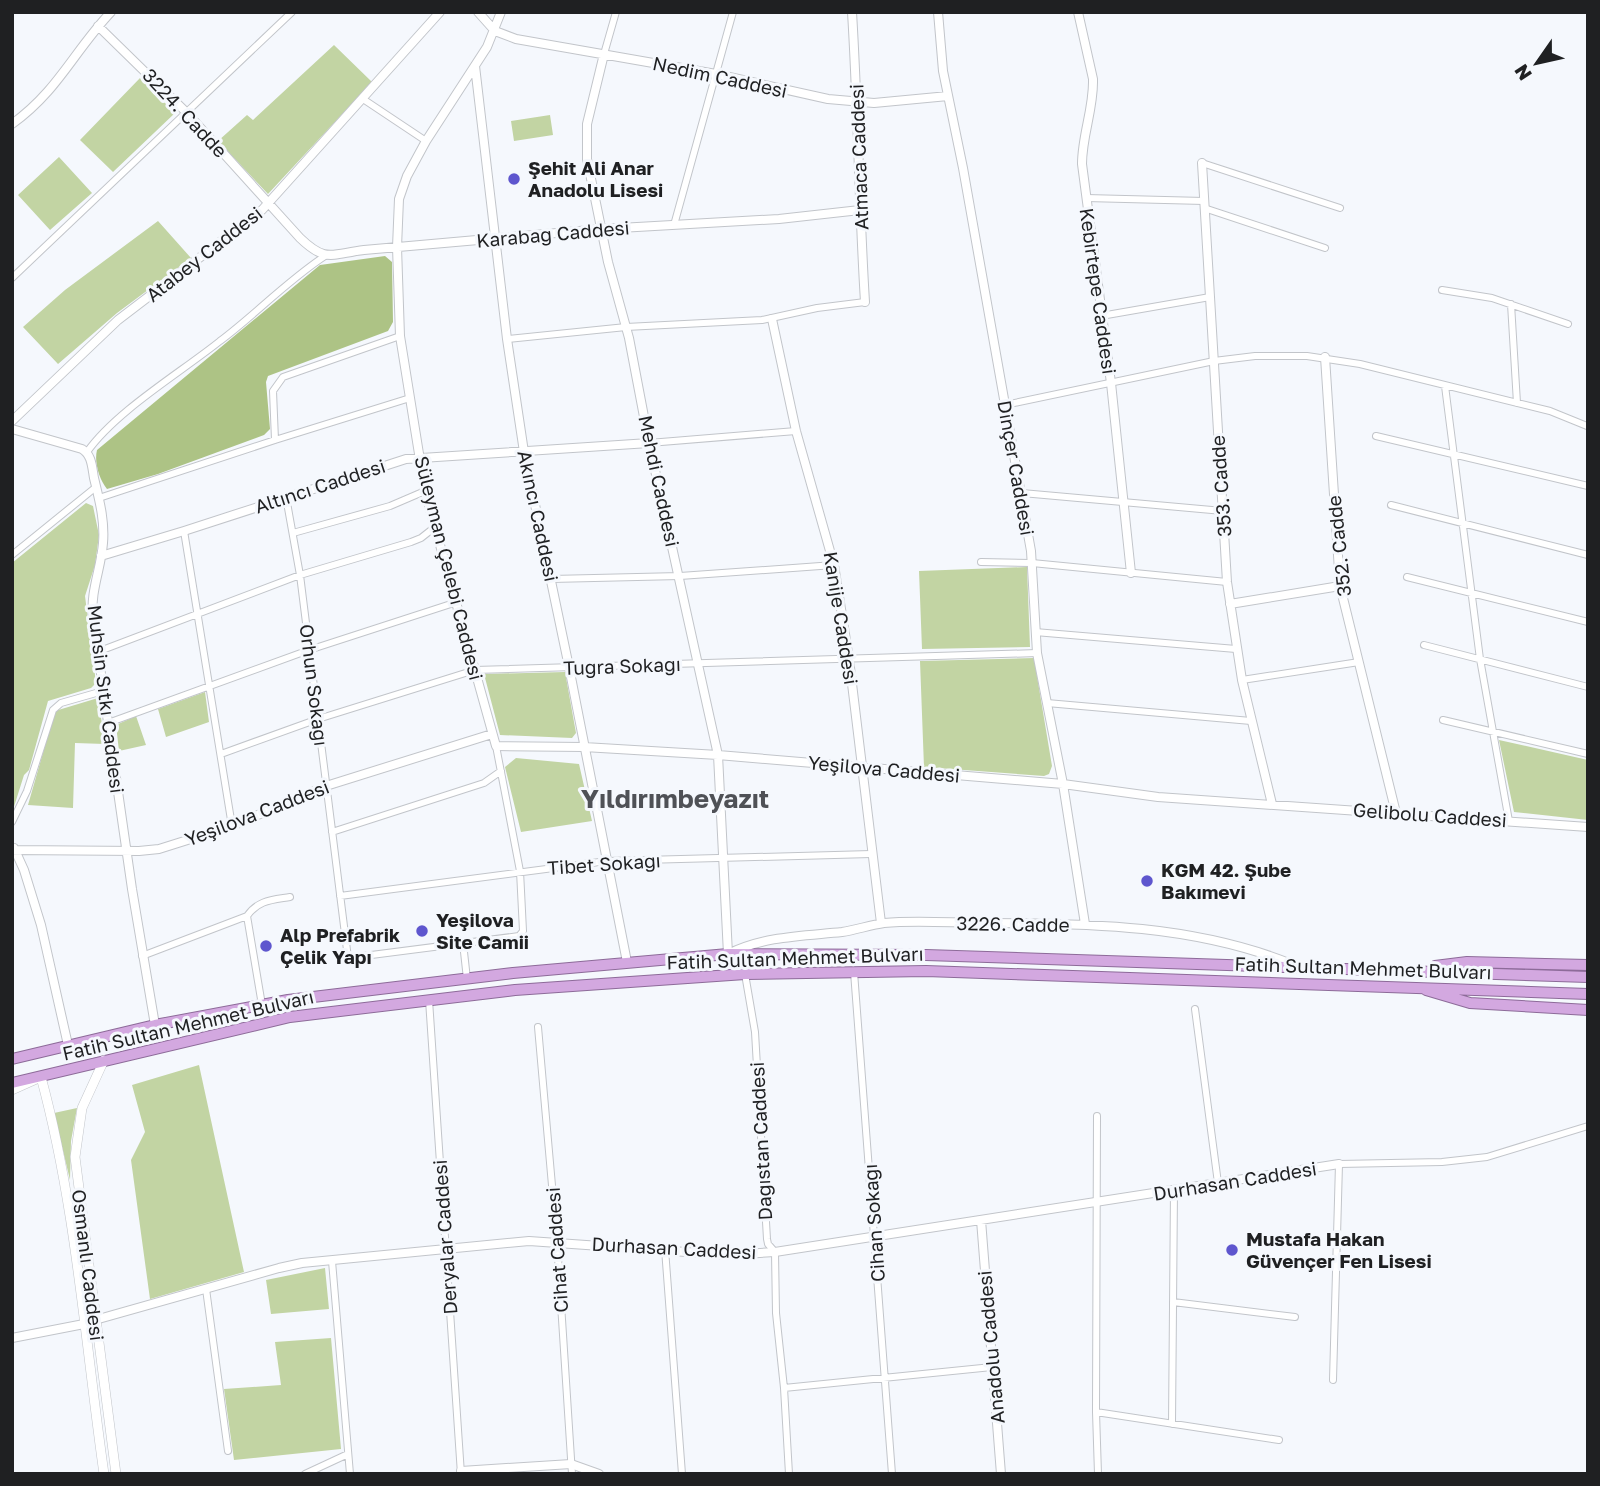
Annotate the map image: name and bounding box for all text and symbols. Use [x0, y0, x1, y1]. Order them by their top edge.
north arrow [1502, 28, 1572, 98]
street label: Nedim Caddesi [651, 51, 790, 102]
text: N [1509, 60, 1536, 85]
street label: 3224. Cadde [138, 63, 232, 162]
street label: Atmaca Caddesi [844, 84, 873, 230]
place label: Şehit Ali Anar Anadolu Lisesi [528, 156, 663, 201]
marker: Şehit Ali Anar Anadolu Lisesi [506, 171, 522, 187]
street label: Atabey Caddesi [141, 201, 266, 306]
street label: Kebirtepe Caddesi [1075, 206, 1122, 376]
street label: Karabağ Caddesi [475, 215, 631, 252]
street label: Dinçer Caddesi [993, 399, 1040, 537]
street label: Mehdi Caddesi [634, 413, 685, 549]
street label: 353. Cadde [1205, 434, 1236, 538]
street label: Akıncı Caddesi [513, 448, 564, 584]
street label: Süleyman Çelebi Caddesi [410, 453, 489, 682]
street label: Altıncı Caddesi [252, 454, 388, 517]
street label: 352. Cadde [1322, 494, 1355, 598]
street label: Kanije Caddesi [820, 550, 863, 686]
street label: Muhsin Sıtkı Caddesi [84, 603, 129, 795]
street label: Orhun Sokağı [296, 623, 333, 747]
street label: Tuğra Sokağı [563, 652, 681, 679]
street label: Yeşilova Caddesi [807, 750, 961, 787]
street label: Yeşilova Caddesi [182, 774, 332, 851]
district label: Yıldırımbeyazıt [581, 783, 769, 814]
street label: Gelibolu Caddesi [1352, 798, 1508, 831]
street label: Tibet Sokağı [547, 848, 661, 879]
place label: KGM 42. Şube Bakımevi [1161, 858, 1291, 903]
marker: KGM 42. Şube Bakımevi [1139, 873, 1155, 889]
place label: Yeşilova Site Camii [436, 908, 529, 953]
street label: 3226. Cadde [956, 911, 1070, 936]
place label: Alp Prefabrik Çelik Yapı [280, 923, 400, 968]
marker: Yeşilova Site Camii [414, 923, 430, 939]
marker: Alp Prefabrik Çelik Yapı [258, 938, 274, 954]
street label: Fatih Sultan Mehmet Bulvarı [666, 942, 924, 973]
street label: Fatih Sultan Mehmet Bulvarı [1234, 952, 1492, 983]
street label: Fatih Sultan Mehmet Bulvarı [60, 984, 316, 1065]
street label: Dağıstan Caddesi [745, 1061, 776, 1221]
street label: Durhasan Caddesi [1152, 1156, 1318, 1205]
street label: Deryalar Caddesi [428, 1159, 461, 1315]
street label: Cihan Sokağı [858, 1163, 889, 1283]
street label: Cihat Caddesi [541, 1186, 572, 1314]
street label: Osmanlı Caddesi [68, 1188, 109, 1342]
place label: Mustafa Hakan Güvençer Fen Lisesi [1246, 1227, 1432, 1272]
street label: Durhasan Caddesi [591, 1232, 757, 1263]
marker: Mustafa Hakan Güvençer Fen Lisesi [1224, 1242, 1240, 1258]
street label: Anadolu Caddesi [972, 1269, 1009, 1425]

